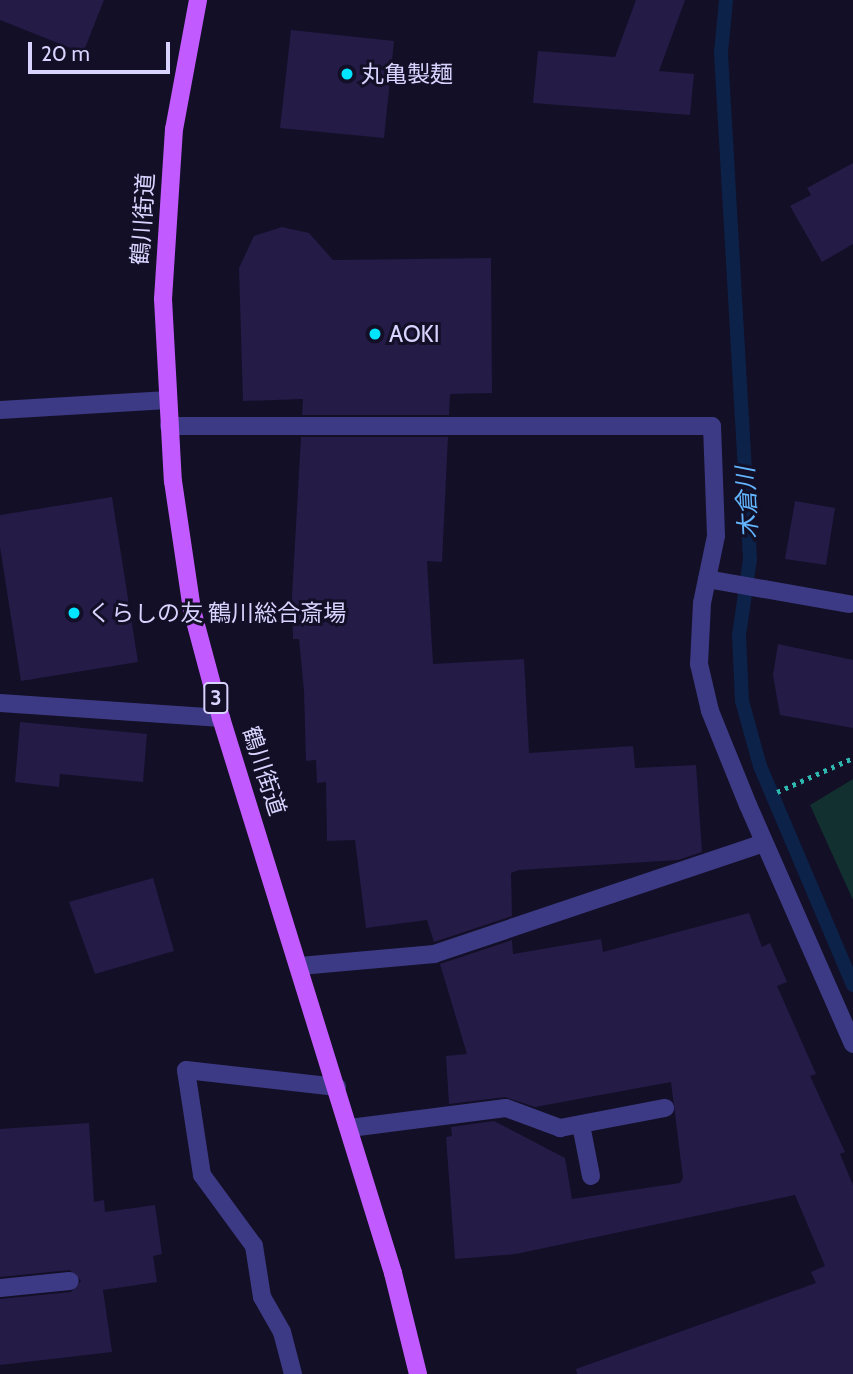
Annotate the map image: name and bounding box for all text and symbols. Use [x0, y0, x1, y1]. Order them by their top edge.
scale bar [32, 28, 173, 72]
text: 20 m [41, 41, 90, 66]
place label: 丸亀製麺 [361, 60, 453, 88]
marker: 丸亀製麺 [339, 66, 355, 82]
street label: 鶴川街道 [126, 172, 160, 266]
place label: AOKI [389, 320, 440, 348]
marker: AOKI [367, 326, 383, 342]
water label: 木倉川 [731, 466, 763, 540]
place label: くらしの友 鶴川総合斎場 [88, 599, 346, 627]
marker: くらしの友 鶴川総合斎場 [66, 605, 82, 621]
road number: 3 [202, 680, 230, 716]
street label: 鶴川街道 [237, 723, 291, 819]

